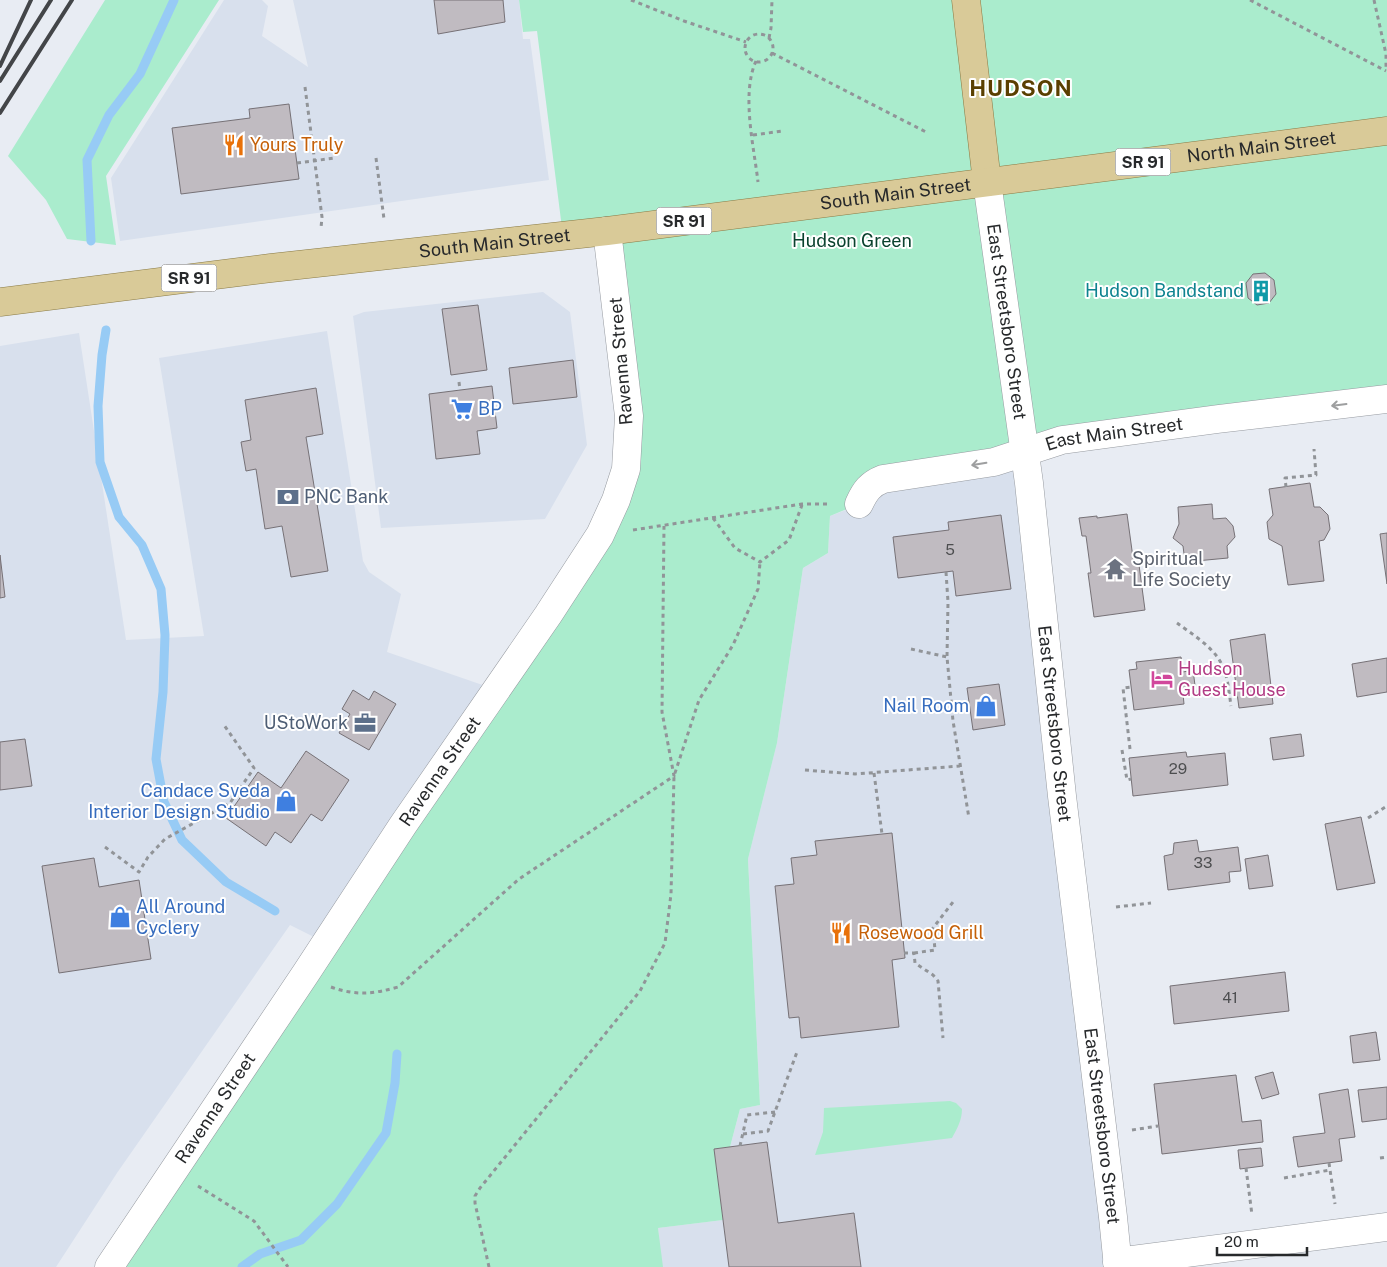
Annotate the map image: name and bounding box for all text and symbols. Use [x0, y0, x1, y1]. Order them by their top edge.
district label: HUDSON [969, 75, 1073, 101]
street label: North Main Street [1186, 127, 1337, 167]
restaurant icon: Yours Truly [221, 132, 247, 158]
place label: Yours Truly [250, 134, 344, 155]
road number: SR 91 [1116, 148, 1170, 176]
street label: South Main Street [819, 173, 972, 214]
road number: SR 91 [656, 208, 712, 235]
street label: East Streetsboro Street [983, 222, 1031, 421]
street label: South Main Street [418, 224, 571, 262]
park label: Hudson Green [792, 230, 912, 251]
road number: SR 91 [162, 264, 216, 292]
building icon: Hudson Bandstand [1248, 278, 1274, 304]
place label: Hudson Bandstand [1085, 280, 1244, 301]
street label: Ravenna Street [604, 296, 637, 426]
supermarket icon: BP [449, 396, 475, 422]
place label: BP [478, 398, 502, 419]
one-way arrow [1331, 400, 1347, 410]
street label: East Main Street [1042, 413, 1184, 455]
one-way arrow [971, 459, 987, 469]
bank icon: PNC Bank [275, 484, 301, 510]
place label: PNC Bank [304, 486, 388, 507]
house number: 5 [945, 541, 955, 558]
place label: Spiritual Life Society [1132, 548, 1231, 590]
temple icon: Spiritual Life Society [1102, 556, 1128, 582]
street label: East Streetsboro Street [1034, 624, 1076, 823]
place label: Hudson Guest House [1178, 658, 1286, 700]
hotel icon: Hudson Guest House [1149, 666, 1175, 692]
shop icon: Nail Room [973, 693, 999, 719]
place label: Nail Room [883, 695, 969, 716]
office icon: UStoWork [352, 710, 378, 736]
place label: UStoWork [264, 712, 348, 733]
street label: Ravenna Street [394, 712, 485, 830]
house number: 29 [1169, 760, 1187, 777]
place label: Candace Sveda Interior Design Studio [88, 780, 270, 822]
shop icon: Candace Sveda Interior Design Studio [273, 788, 299, 814]
house number: 33 [1194, 854, 1212, 871]
place label: All Around Cyclery [136, 896, 225, 938]
shop icon: All Around Cyclery [107, 904, 133, 930]
restaurant icon: Rosewood Grill [828, 920, 854, 946]
place label: Rosewood Grill [858, 922, 984, 943]
house number: 41 [1222, 989, 1238, 1006]
street label: East Streetsboro Street [1080, 1026, 1125, 1225]
street label: Ravenna Street [170, 1049, 259, 1167]
scale bar [1217, 1224, 1307, 1256]
text: 20 m [1224, 1233, 1259, 1250]

